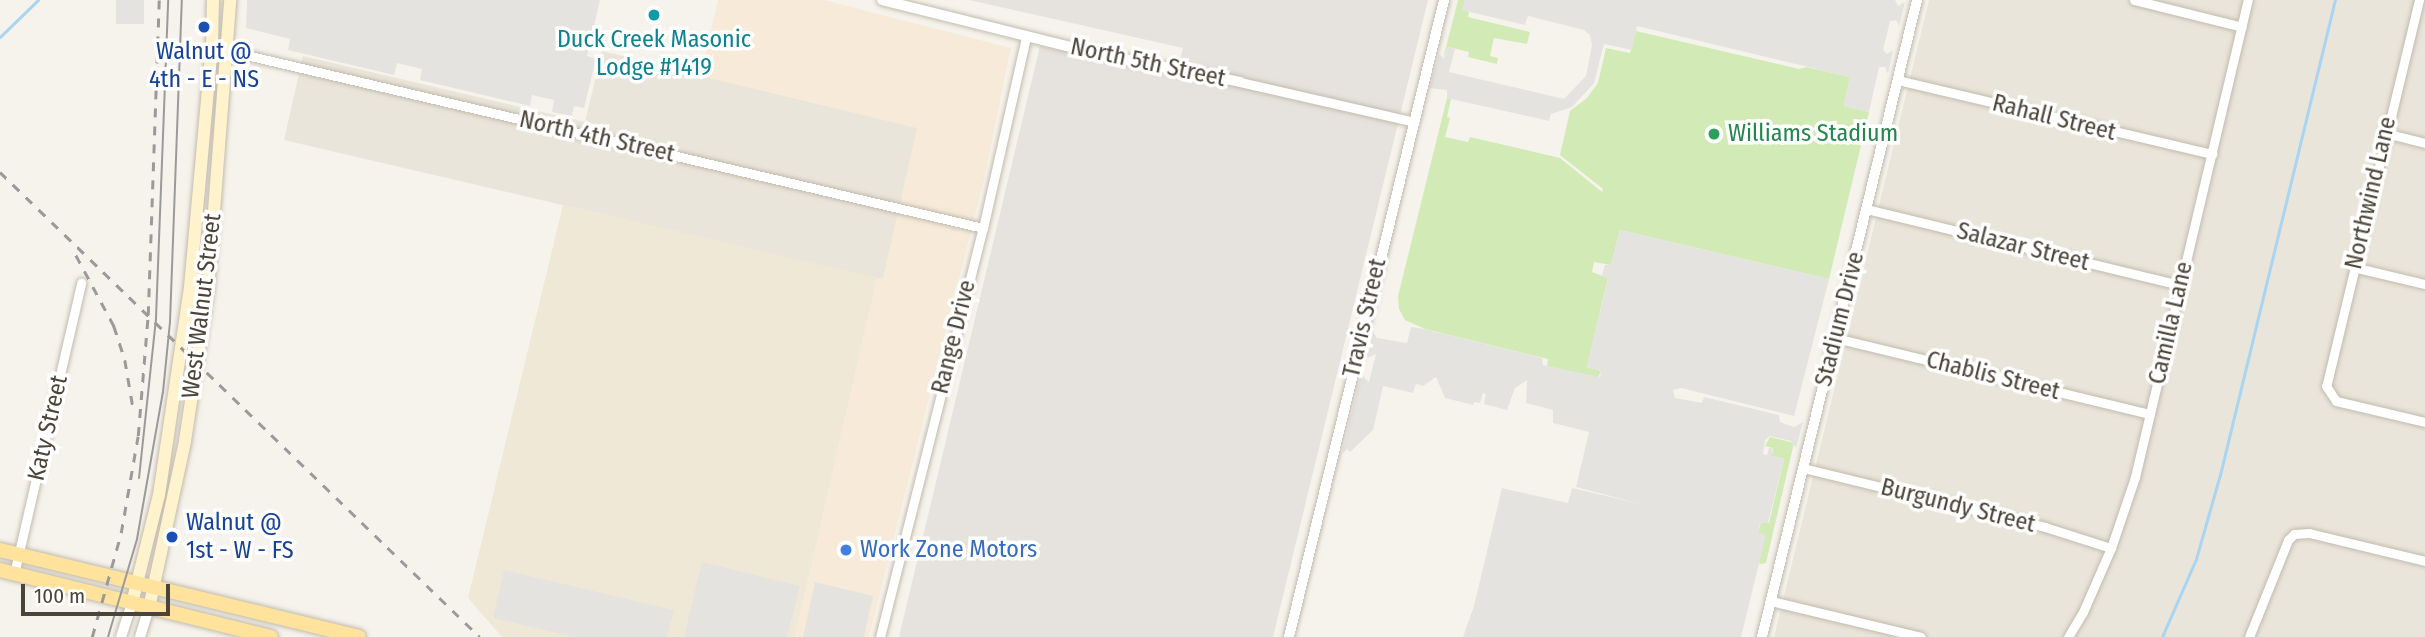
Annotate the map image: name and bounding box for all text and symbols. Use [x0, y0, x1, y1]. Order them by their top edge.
marker: Duck Creek Masonic Lodge #1419 [646, 7, 662, 23]
marker: Walnut @ 4th - E - NS [196, 19, 212, 35]
place label: Duck Creek Masonic Lodge #1419 [557, 26, 751, 82]
street label: North 5th Street [1068, 33, 1228, 93]
place label: Walnut @ 4th - E - NS [149, 38, 259, 94]
street label: Rahall Street [1989, 89, 2119, 147]
street label: North 4th Street [517, 105, 677, 169]
street label: Northwind Lane [2339, 114, 2403, 272]
place label: Williams Stadium [1728, 120, 1898, 148]
marker: Williams Stadium [1706, 126, 1722, 142]
street label: West Walnut Street [176, 212, 228, 400]
street label: Salazar Street [1954, 217, 2092, 277]
street label: Stadium Drive [1809, 249, 1871, 389]
street label: Travis Street [1337, 256, 1393, 380]
street label: Camilla Lane [2143, 259, 2199, 387]
street label: Range Drive [926, 277, 982, 397]
street label: Chablis Street [1923, 346, 2063, 406]
street label: Katy Street [22, 372, 74, 484]
street label: Burgundy Street [1878, 473, 2038, 539]
place label: Walnut @ 1st - W - FS [186, 509, 294, 565]
marker: Walnut @ 1st - W - FS [164, 529, 180, 545]
place label: Work Zone Motors [860, 536, 1037, 564]
marker: Work Zone Motors [838, 542, 854, 558]
scale bar [24, 570, 173, 614]
text: 100 m [34, 583, 85, 609]

